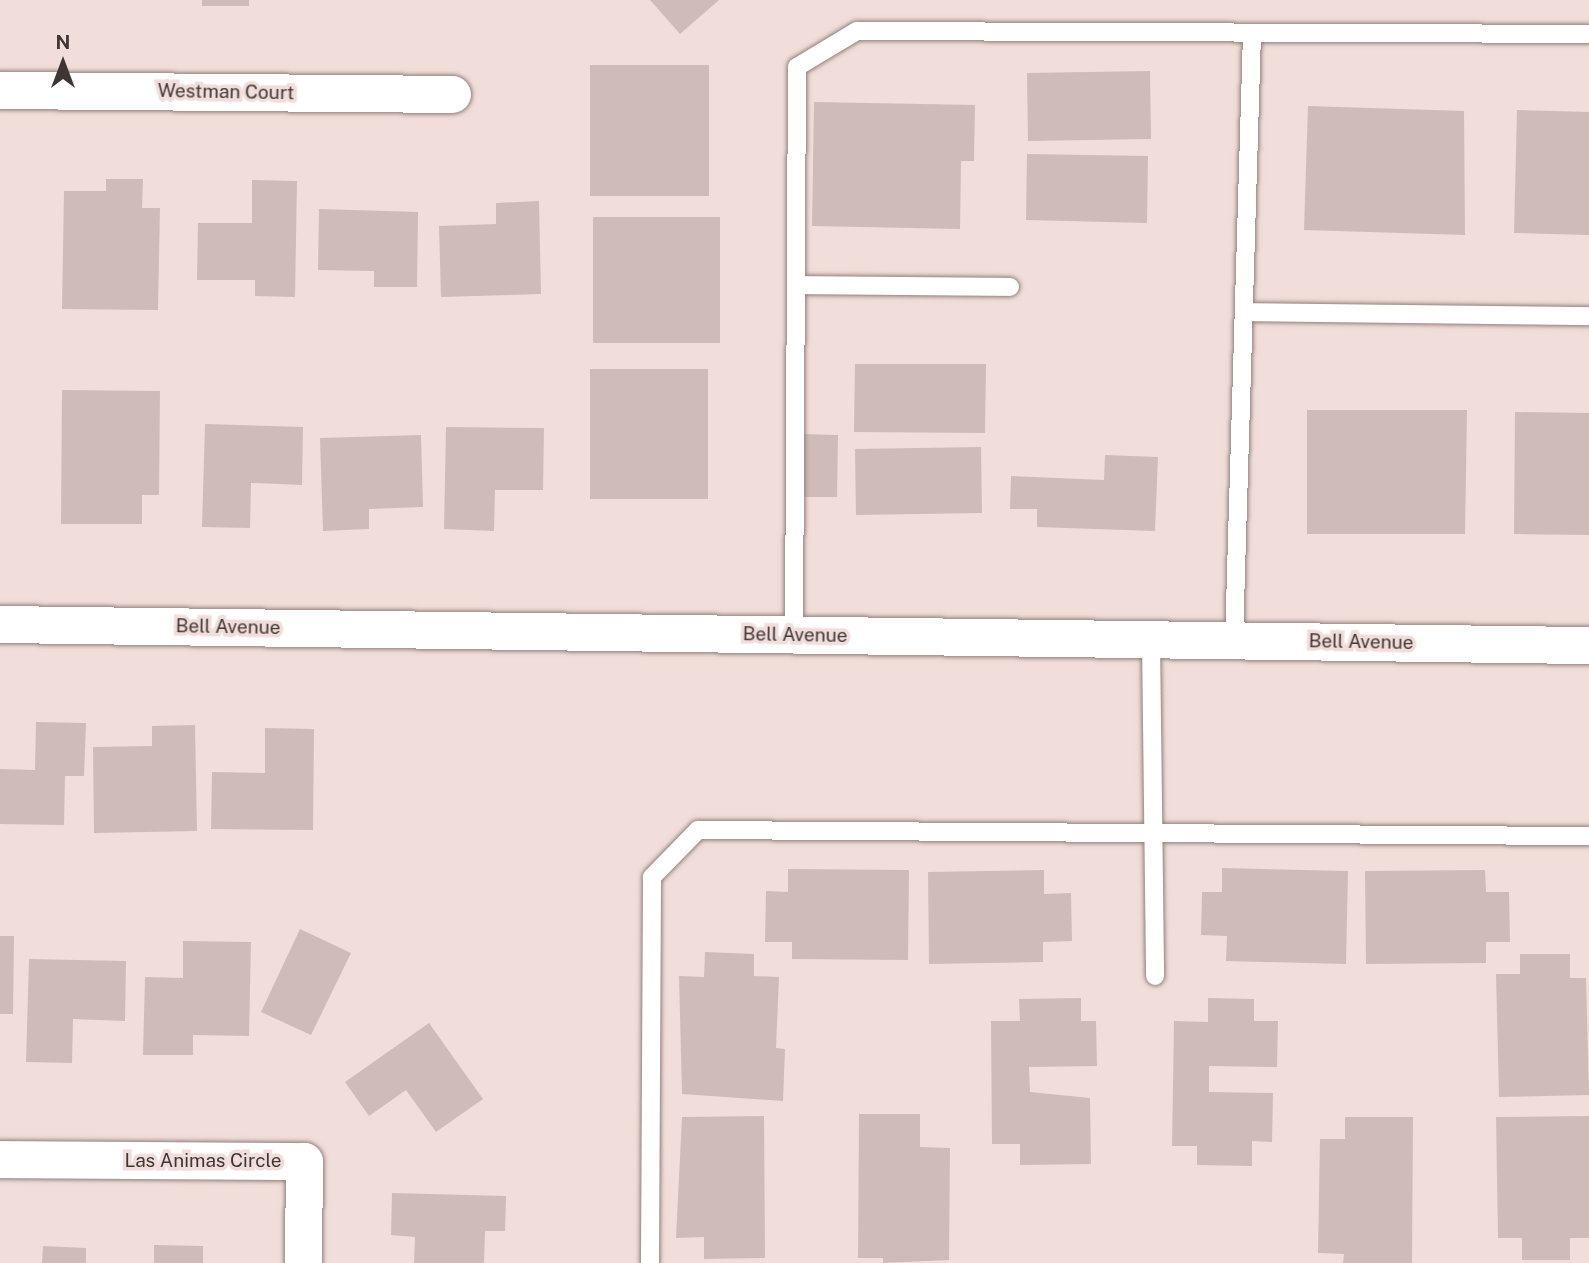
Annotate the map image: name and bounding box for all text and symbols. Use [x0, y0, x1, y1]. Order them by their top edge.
north arrow [28, 28, 98, 98]
text: N [56, 31, 70, 53]
street label: Westman Court [157, 79, 295, 105]
street label: Bell Avenue [175, 615, 281, 639]
street label: Bell Avenue [742, 623, 848, 647]
street label: Bell Avenue [1308, 630, 1414, 654]
street label: Las Animas Circle [124, 1150, 282, 1172]

